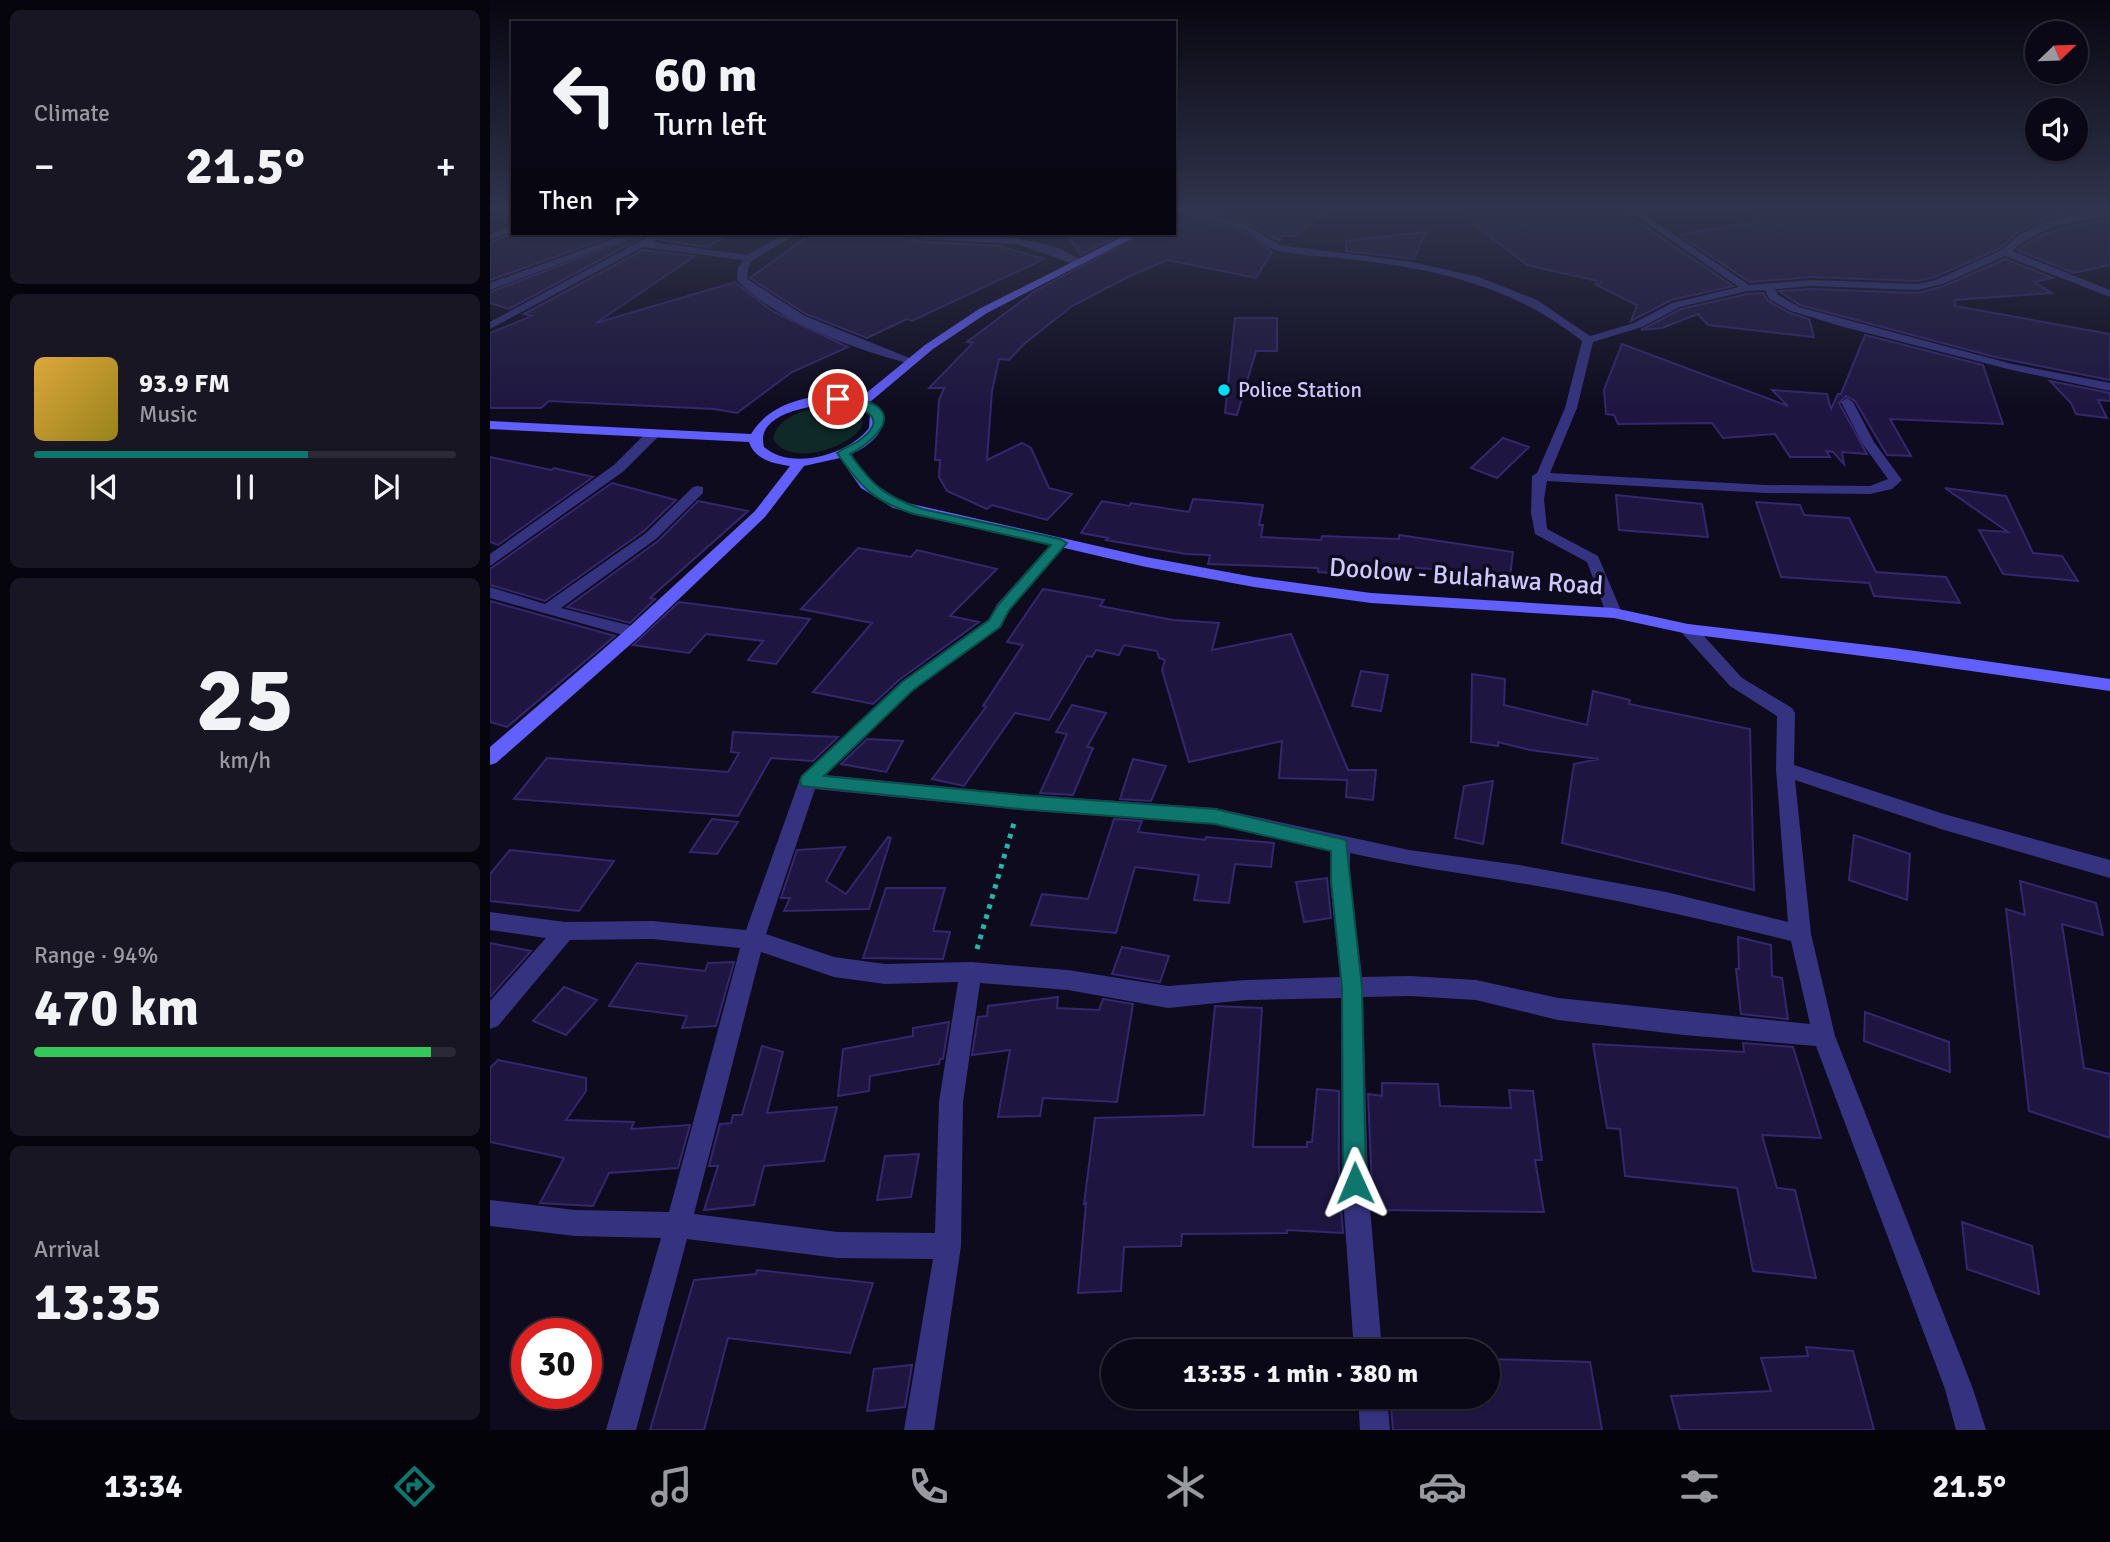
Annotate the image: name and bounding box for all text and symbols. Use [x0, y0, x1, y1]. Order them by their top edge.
north arrow [2025, 21, 2088, 84]
map controls [2025, 21, 2088, 161]
text: 60 m [654, 45, 757, 105]
icon: left [539, 49, 630, 140]
button: sound [2025, 98, 2088, 161]
text: Climate [34, 99, 110, 128]
text: Turn left [654, 105, 767, 144]
text: 21.5° [185, 134, 305, 198]
text: − [34, 143, 55, 190]
text: + [435, 143, 456, 190]
icon: right [607, 182, 645, 220]
text: Then [539, 185, 593, 217]
text: 93.9 FM [139, 368, 230, 400]
pin [808, 369, 868, 429]
place label: Police Station [1238, 377, 1362, 403]
icon: arrive [819, 380, 857, 418]
marker: Police Station [1216, 382, 1232, 398]
text: Music [139, 400, 197, 429]
icon: previous [85, 468, 123, 506]
icon: pause [226, 468, 264, 506]
icon: next [367, 468, 405, 506]
street label: Doolow - Bulahawa Road [1328, 551, 1604, 603]
text: 25 [196, 644, 294, 757]
text: km/h [219, 746, 271, 775]
text: Range · 94% [34, 941, 158, 970]
text: 470 km [34, 976, 199, 1040]
position arrow [1318, 1146, 1392, 1220]
text: Arrival [34, 1235, 100, 1264]
text: 13:35 [34, 1270, 162, 1334]
speed limit sign: 30 [511, 1318, 602, 1409]
text: 13:35 · 1 min · 380 m [1183, 1358, 1418, 1390]
icon: directions [390, 1462, 439, 1511]
icon: music [647, 1462, 696, 1511]
icon: phone [904, 1462, 953, 1511]
icon: climate [1161, 1462, 1210, 1511]
icon: car [1418, 1462, 1467, 1511]
icon: filters [1675, 1462, 1724, 1511]
text: 13:34 [104, 1467, 183, 1506]
text: 21.5° [1932, 1467, 2006, 1506]

